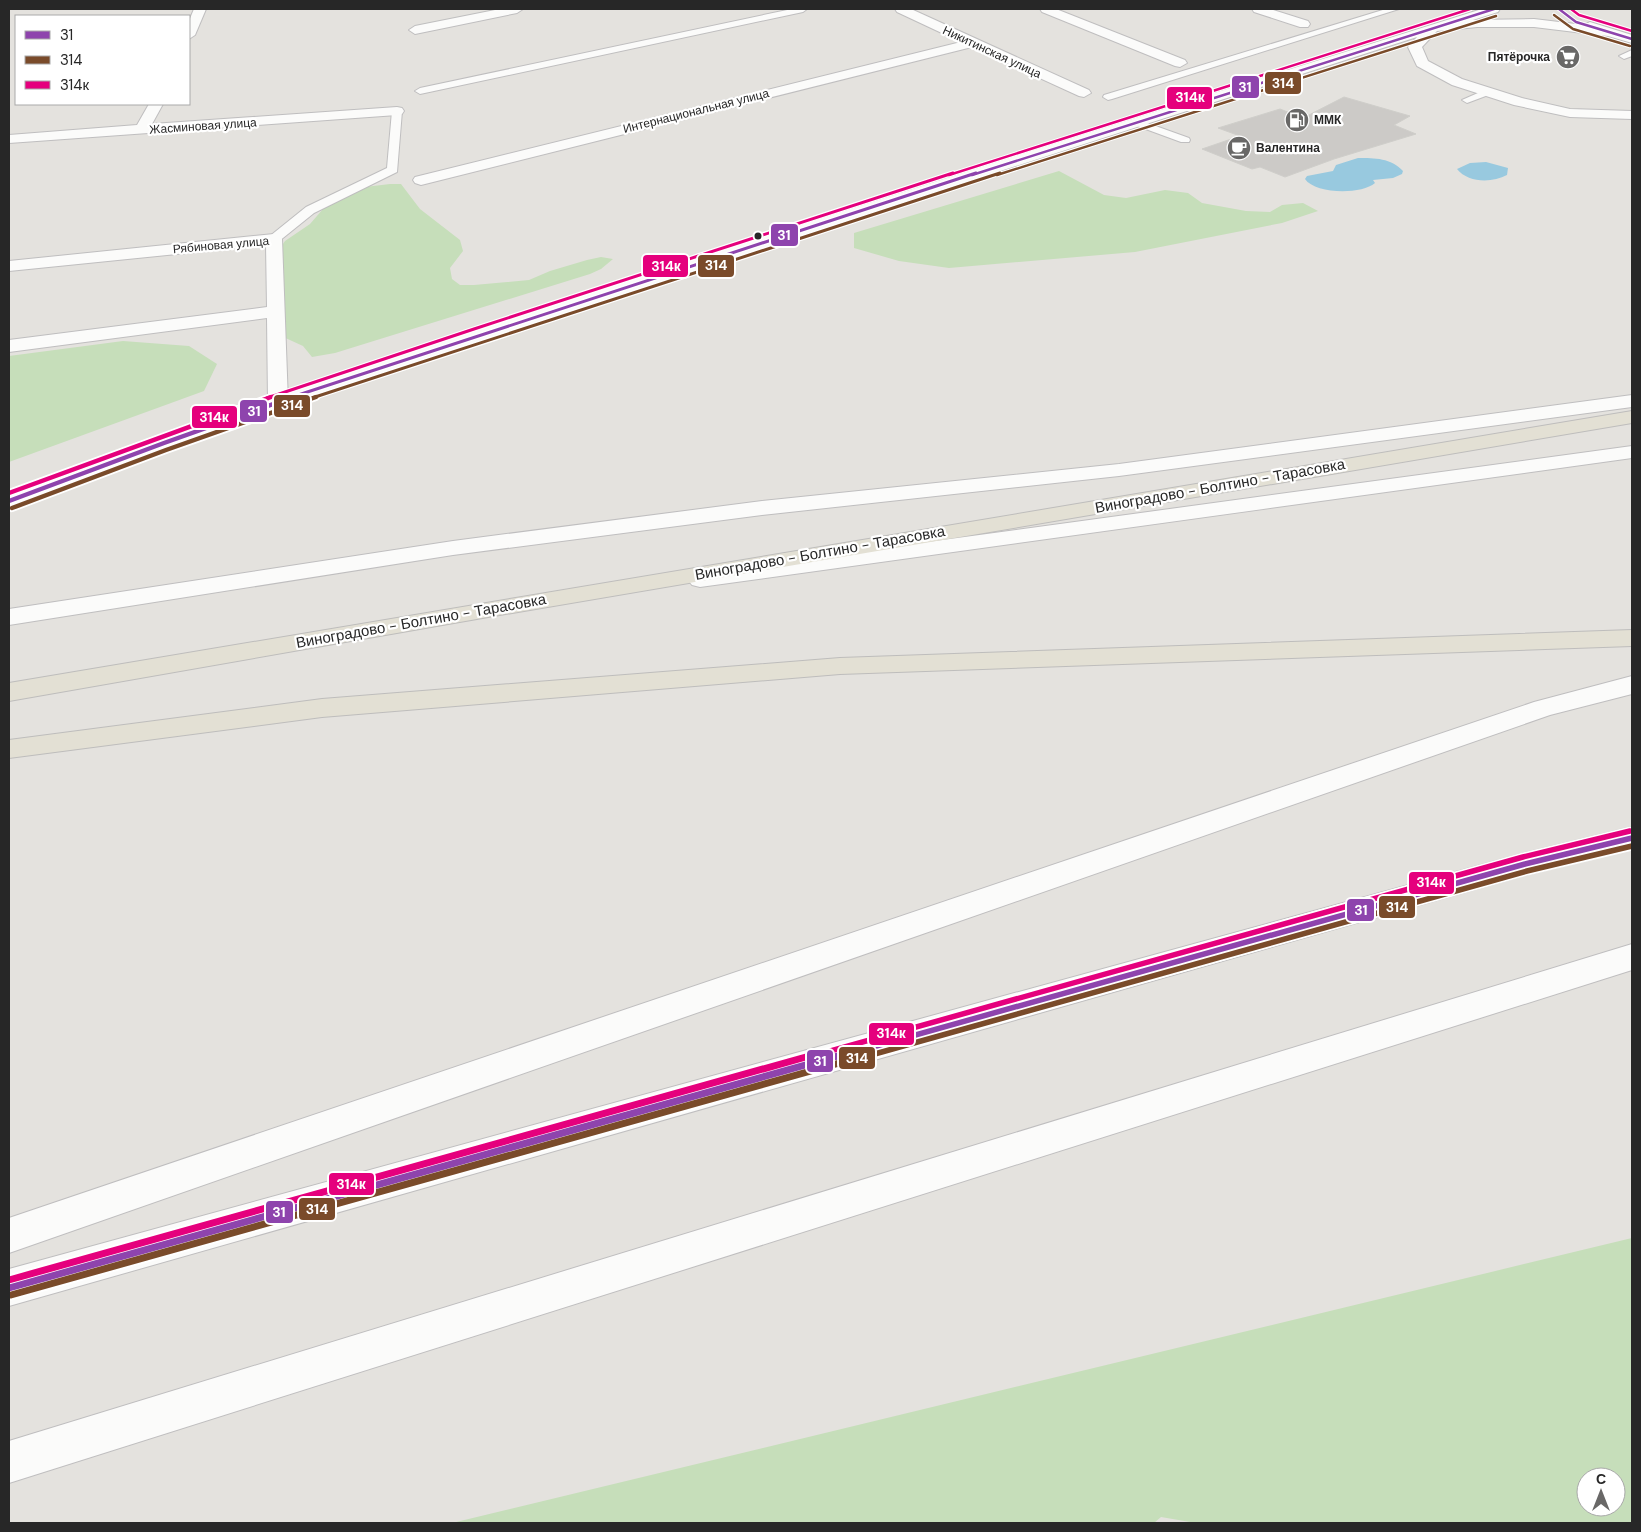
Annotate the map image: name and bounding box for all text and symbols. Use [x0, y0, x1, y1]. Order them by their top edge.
legend [15, 15, 190, 105]
street label: Никитинская улица [940, 22, 1044, 82]
text: 31 [60, 25, 73, 45]
supermarket icon: Пятёрочка [1555, 44, 1581, 70]
place label: Пятёрочка [1488, 49, 1550, 65]
text: 314 [60, 50, 82, 70]
line badge: 314 [1264, 71, 1302, 95]
text: 314 [1272, 74, 1294, 92]
text: 314к [60, 75, 89, 95]
line badge: 31 [1231, 75, 1260, 99]
text: 31 [1238, 78, 1252, 96]
street label: Интернациональная улица [621, 85, 771, 137]
line badge: 314к [1166, 86, 1213, 110]
text: 314к [1175, 88, 1206, 106]
fuel station icon: ММК [1284, 107, 1310, 133]
place label: ММК [1314, 112, 1342, 128]
street label: Жасминовая улица [149, 114, 258, 138]
cafe icon: Валентина [1226, 135, 1252, 161]
place label: Валентина [1256, 140, 1320, 156]
line badge: 31 [770, 223, 799, 247]
text: 31 [777, 226, 791, 244]
unlabelled marker [753, 231, 763, 241]
street label: Рябиновая улица [172, 233, 270, 257]
line badge: 314к [642, 254, 689, 278]
line badge: 314 [697, 254, 735, 278]
text: 314 [705, 256, 727, 274]
text: 314к [651, 257, 682, 275]
line badge: 314 [273, 394, 311, 418]
text: 314 [281, 396, 303, 414]
line badge: 31 [239, 399, 268, 423]
text: 31 [247, 402, 261, 420]
line badge: 314к [191, 405, 238, 429]
text: 314к [199, 408, 230, 426]
street label: Виноградово - Болтино - Тарасовка [1093, 454, 1347, 518]
street label: Виноградово - Болтино - Тарасовка [693, 521, 947, 585]
street label: Виноградово - Болтино - Тарасовка [294, 589, 548, 653]
line badge: 314к [1408, 871, 1455, 895]
text: 314к [1416, 873, 1447, 891]
line badge: 314 [1378, 895, 1416, 919]
line badge: 31 [1346, 898, 1375, 922]
text: 314 [1386, 898, 1408, 916]
text: 31 [1354, 901, 1368, 919]
line badge: 314к [868, 1022, 915, 1046]
text: 314к [876, 1024, 907, 1042]
line badge: 314 [838, 1046, 876, 1070]
line badge: 31 [806, 1049, 834, 1073]
text: 314 [846, 1049, 868, 1067]
text: 31 [813, 1052, 827, 1070]
line badge: 314к [328, 1172, 375, 1196]
text: 314к [336, 1175, 367, 1193]
line badge: 314 [298, 1197, 336, 1221]
line badge: 31 [265, 1200, 294, 1224]
text: 314 [306, 1200, 328, 1218]
text: 31 [272, 1203, 286, 1221]
north arrow [1576, 1467, 1626, 1517]
text: С [1596, 1470, 1606, 1488]

